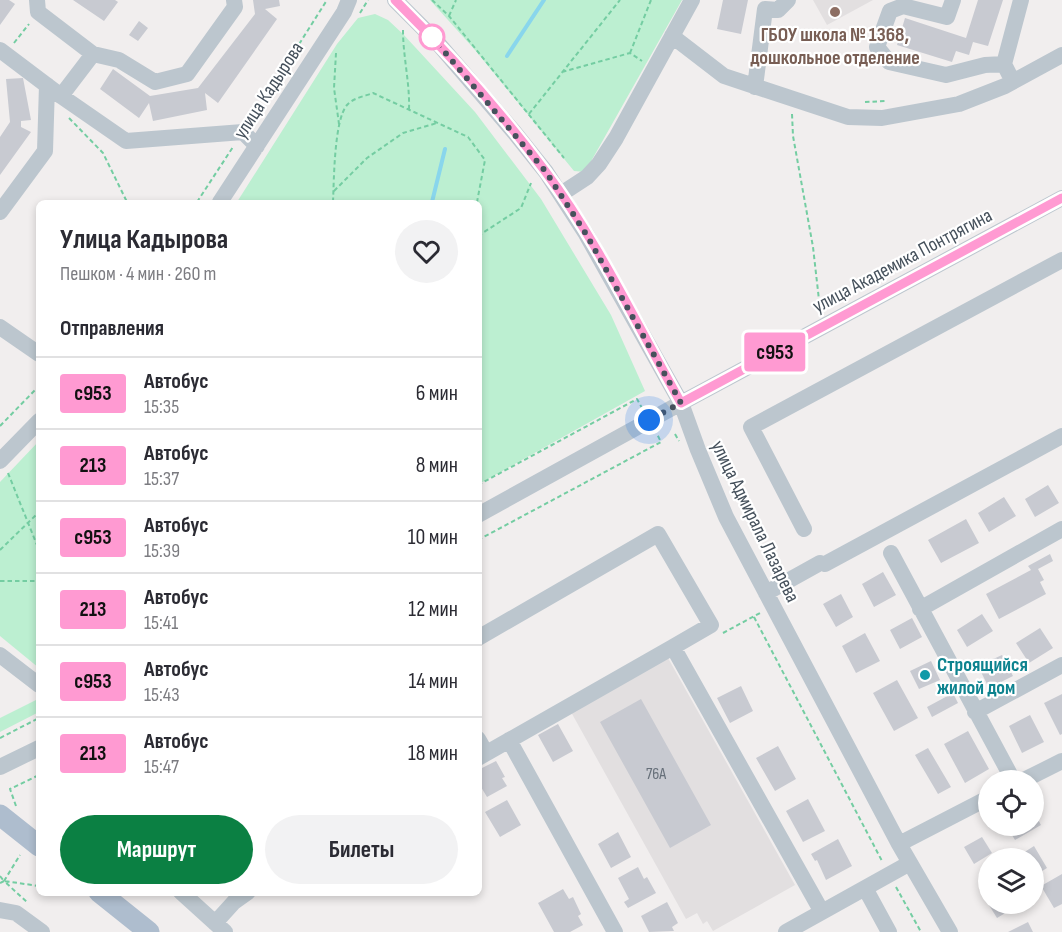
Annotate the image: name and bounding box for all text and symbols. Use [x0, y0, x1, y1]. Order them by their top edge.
marker: ГБОУ школа № 1368, дошкольное отделение [828, 5, 842, 19]
place label: ГБОУ школа № 1368, дошкольное отделение [750, 23, 920, 70]
unlabelled marker [419, 24, 445, 50]
street label: улица Кадырова [229, 38, 309, 143]
street label: улица Академика Понтрягина [809, 203, 996, 318]
button: heart [395, 220, 458, 283]
text: Улица Кадырова [60, 223, 228, 256]
text: Пешком · 4 мин · 260 m [60, 262, 216, 286]
text: Отправления [60, 315, 164, 342]
line badge: с953 [733, 332, 817, 372]
text: с953 [756, 340, 794, 365]
text: Автобус [144, 368, 209, 395]
text: 6 мин [416, 380, 458, 407]
text: с953 [74, 381, 112, 406]
text: 15:35 [144, 395, 179, 419]
your location [634, 405, 664, 435]
street label: улица Адмирала Лазарева [706, 437, 805, 606]
text: Автобус [144, 440, 209, 467]
text: 8 мин [416, 452, 458, 479]
text: 213 [80, 453, 106, 478]
text: 15:37 [144, 467, 179, 491]
text: Автобус [144, 512, 209, 539]
text: 10 мин [408, 524, 458, 551]
text: с953 [74, 525, 112, 550]
text: 15:39 [144, 539, 180, 563]
text: Автобус [144, 584, 209, 611]
text: 12 мин [408, 596, 458, 623]
text: 213 [80, 597, 106, 622]
text: 15:41 [144, 611, 178, 635]
place label: Строящийся жилой дом [937, 653, 1028, 700]
text: Автобус [144, 656, 209, 683]
text: 14 мин [408, 668, 458, 695]
marker: Строящийся жилой дом [918, 668, 932, 682]
text: с953 [74, 669, 112, 694]
text: 15:43 [144, 683, 180, 707]
text: Автобус [144, 728, 209, 755]
text: 18 мин [408, 740, 458, 767]
text: 213 [80, 741, 106, 766]
text: 15:47 [144, 755, 179, 779]
house number: 76А [646, 765, 666, 784]
map controls [978, 770, 1044, 914]
button: locate [978, 770, 1044, 836]
button: Маршрут [60, 815, 253, 884]
button: Билеты [265, 815, 458, 884]
button: layers [978, 848, 1044, 914]

